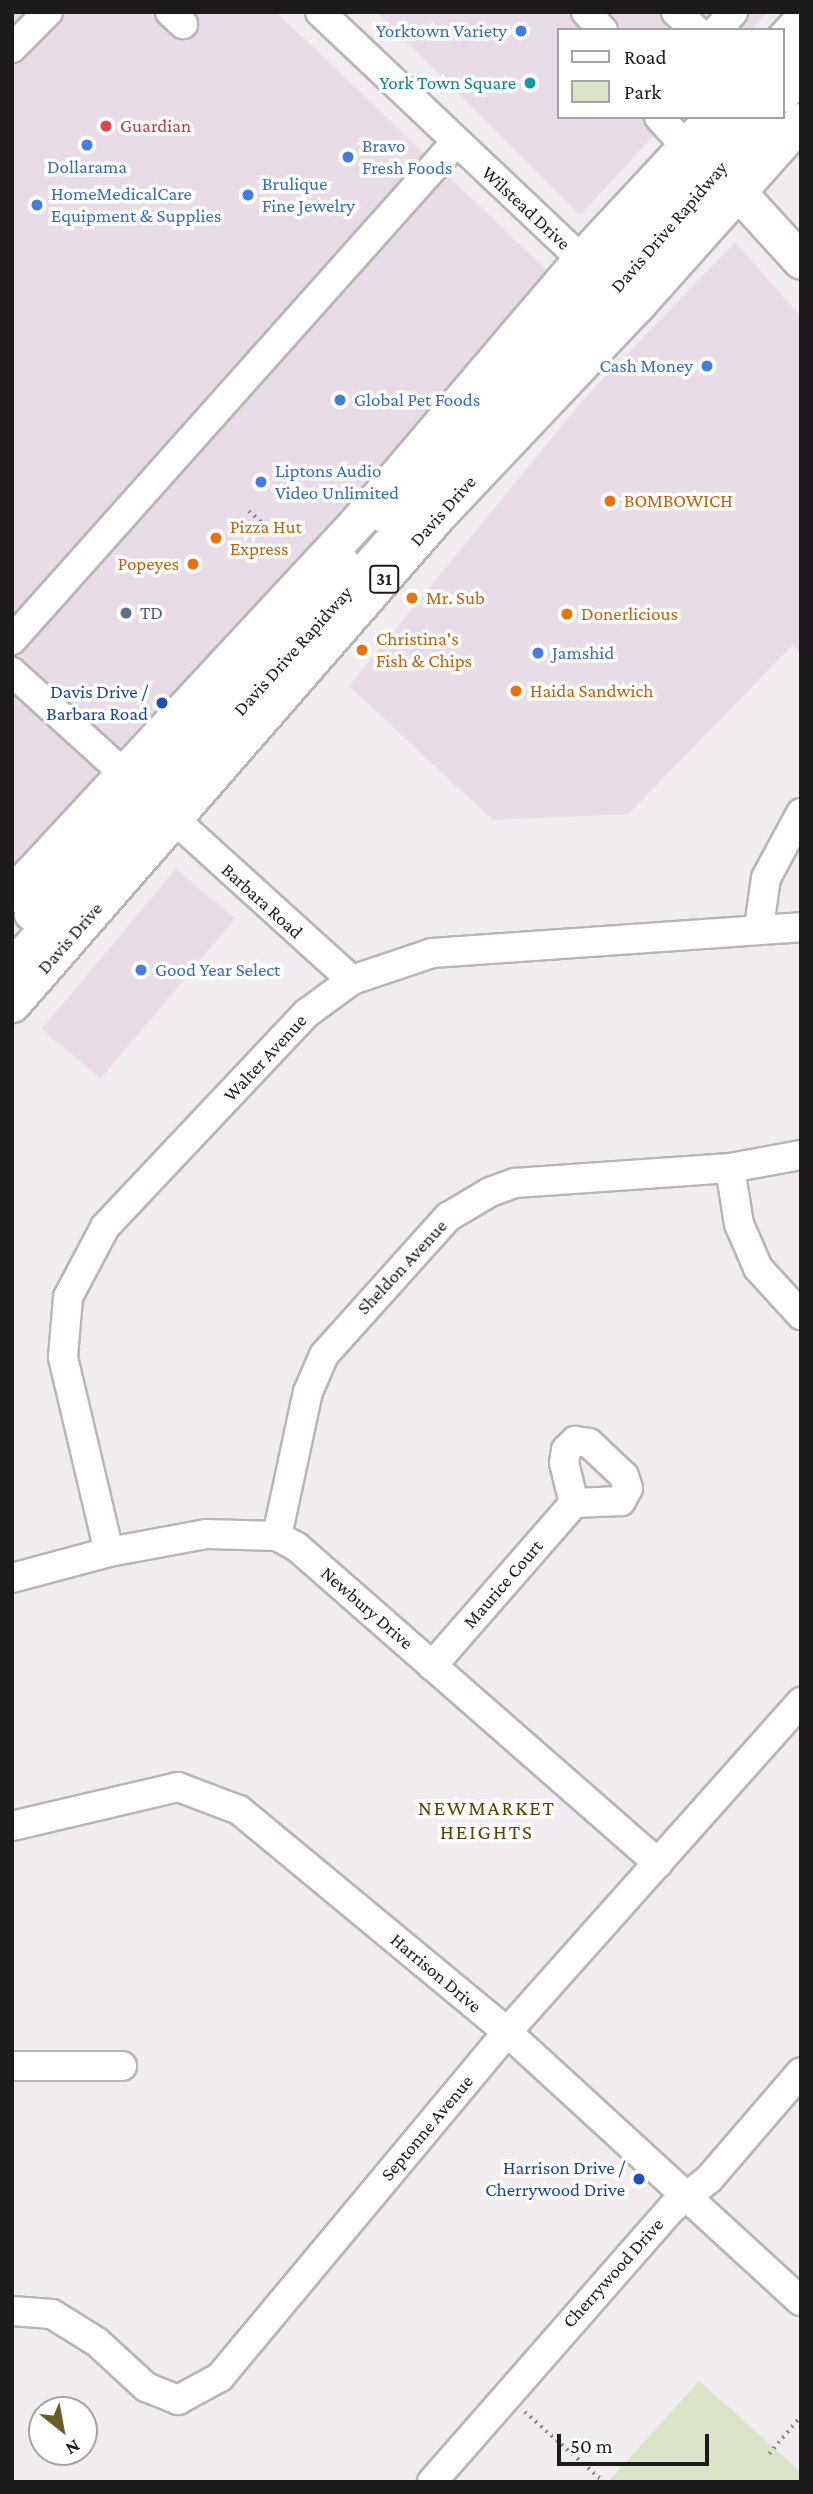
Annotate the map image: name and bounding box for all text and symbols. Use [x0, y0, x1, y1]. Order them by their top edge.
place label: Yorktown Variety [376, 20, 507, 42]
marker: Yorktown Variety [513, 23, 529, 39]
legend [558, 28, 785, 119]
text: Road [624, 45, 667, 69]
place label: York Town Square [380, 72, 516, 94]
marker: York Town Square [522, 75, 538, 91]
text: Park [624, 80, 661, 104]
place label: Guardian [120, 115, 191, 137]
marker: Guardian [98, 118, 114, 134]
place label: Bravo Fresh Foods [362, 135, 452, 179]
marker: Dollarama [79, 137, 95, 153]
marker: Bravo Fresh Foods [340, 149, 356, 165]
place label: Dollarama [47, 156, 127, 178]
street label: Davis Drive Rapidway [606, 157, 732, 297]
street label: Wilstead Drive [477, 161, 575, 255]
place label: Brulique Fine Jewelry [262, 173, 355, 217]
place label: HomeMedicalCare Equipment & Supplies [51, 183, 221, 227]
marker: Brulique Fine Jewelry [240, 187, 256, 203]
marker: HomeMedicalCare Equipment & Supplies [29, 197, 45, 213]
place label: Cash Money [599, 355, 693, 377]
marker: Cash Money [699, 358, 715, 374]
place label: Global Pet Foods [354, 389, 480, 411]
marker: Global Pet Foods [332, 392, 348, 408]
place label: Liptons Audio Video Unlimited [275, 460, 399, 504]
street label: Davis Drive [405, 471, 481, 551]
marker: Liptons Audio Video Unlimited [253, 474, 269, 490]
place label: BOMBOWICH [624, 490, 733, 512]
marker: BOMBOWICH [602, 493, 618, 509]
place label: Pizza Hut Express [230, 516, 302, 560]
marker: Pizza Hut Express [208, 530, 224, 546]
place label: Popeyes [118, 553, 179, 575]
marker: Popeyes [185, 556, 201, 572]
road number: 31 [368, 564, 400, 594]
street label: Davis Drive Rapidway [229, 582, 357, 720]
place label: Mr. Sub [426, 587, 485, 609]
marker: Mr. Sub [404, 590, 420, 606]
place label: TD [140, 602, 163, 624]
place label: Donerlicious [581, 603, 678, 625]
marker: TD [118, 605, 134, 621]
marker: Donerlicious [559, 606, 575, 622]
place label: Christina's Fish & Chips [376, 628, 472, 672]
marker: Christina's Fish & Chips [354, 642, 370, 658]
place label: Jamshid [552, 642, 614, 664]
marker: Jamshid [530, 645, 546, 661]
place label: Haida Sandwich [530, 680, 653, 702]
place label: Davis Drive / Barbara Road [46, 681, 148, 725]
marker: Haida Sandwich [508, 683, 524, 699]
marker: Davis Drive / Barbara Road [154, 695, 170, 711]
street label: Barbara Road [217, 859, 307, 943]
street label: Davis Drive [33, 898, 107, 978]
place label: Good Year Select [155, 959, 280, 981]
marker: Good Year Select [133, 962, 149, 978]
street label: Walter Avenue [219, 1010, 311, 1106]
street label: Sheldon Avenue [352, 1215, 452, 1319]
street label: Maurice Court [458, 1535, 548, 1633]
street label: Newbury Drive [316, 1562, 418, 1654]
district label: NEWMARKET HEIGHTS [419, 1795, 555, 1845]
street label: Harrison Drive [386, 1928, 486, 2018]
street label: Septonne Avenue [376, 2070, 478, 2186]
place label: Harrison Drive / Cherrywood Drive [485, 2157, 625, 2201]
marker: Harrison Drive / Cherrywood Drive [631, 2171, 647, 2187]
street label: Cherrywood Drive [558, 2213, 668, 2333]
north arrow [28, 2396, 98, 2466]
scale bar [561, 2420, 713, 2464]
text: 50 m [570, 2434, 613, 2458]
text: N [62, 2435, 84, 2460]

